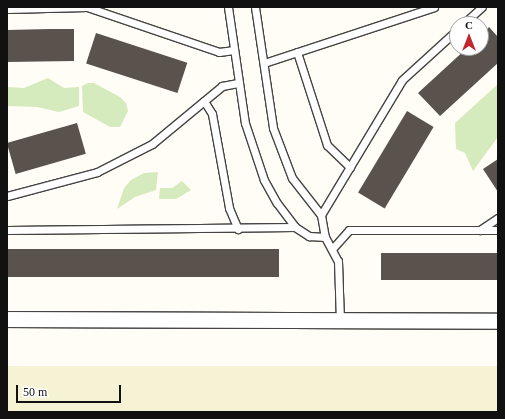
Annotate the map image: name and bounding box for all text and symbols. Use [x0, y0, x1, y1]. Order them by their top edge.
north arrow [449, 16, 489, 56]
text: С [465, 19, 473, 31]
scale bar [18, 377, 123, 403]
text: 50 m [23, 385, 47, 399]

